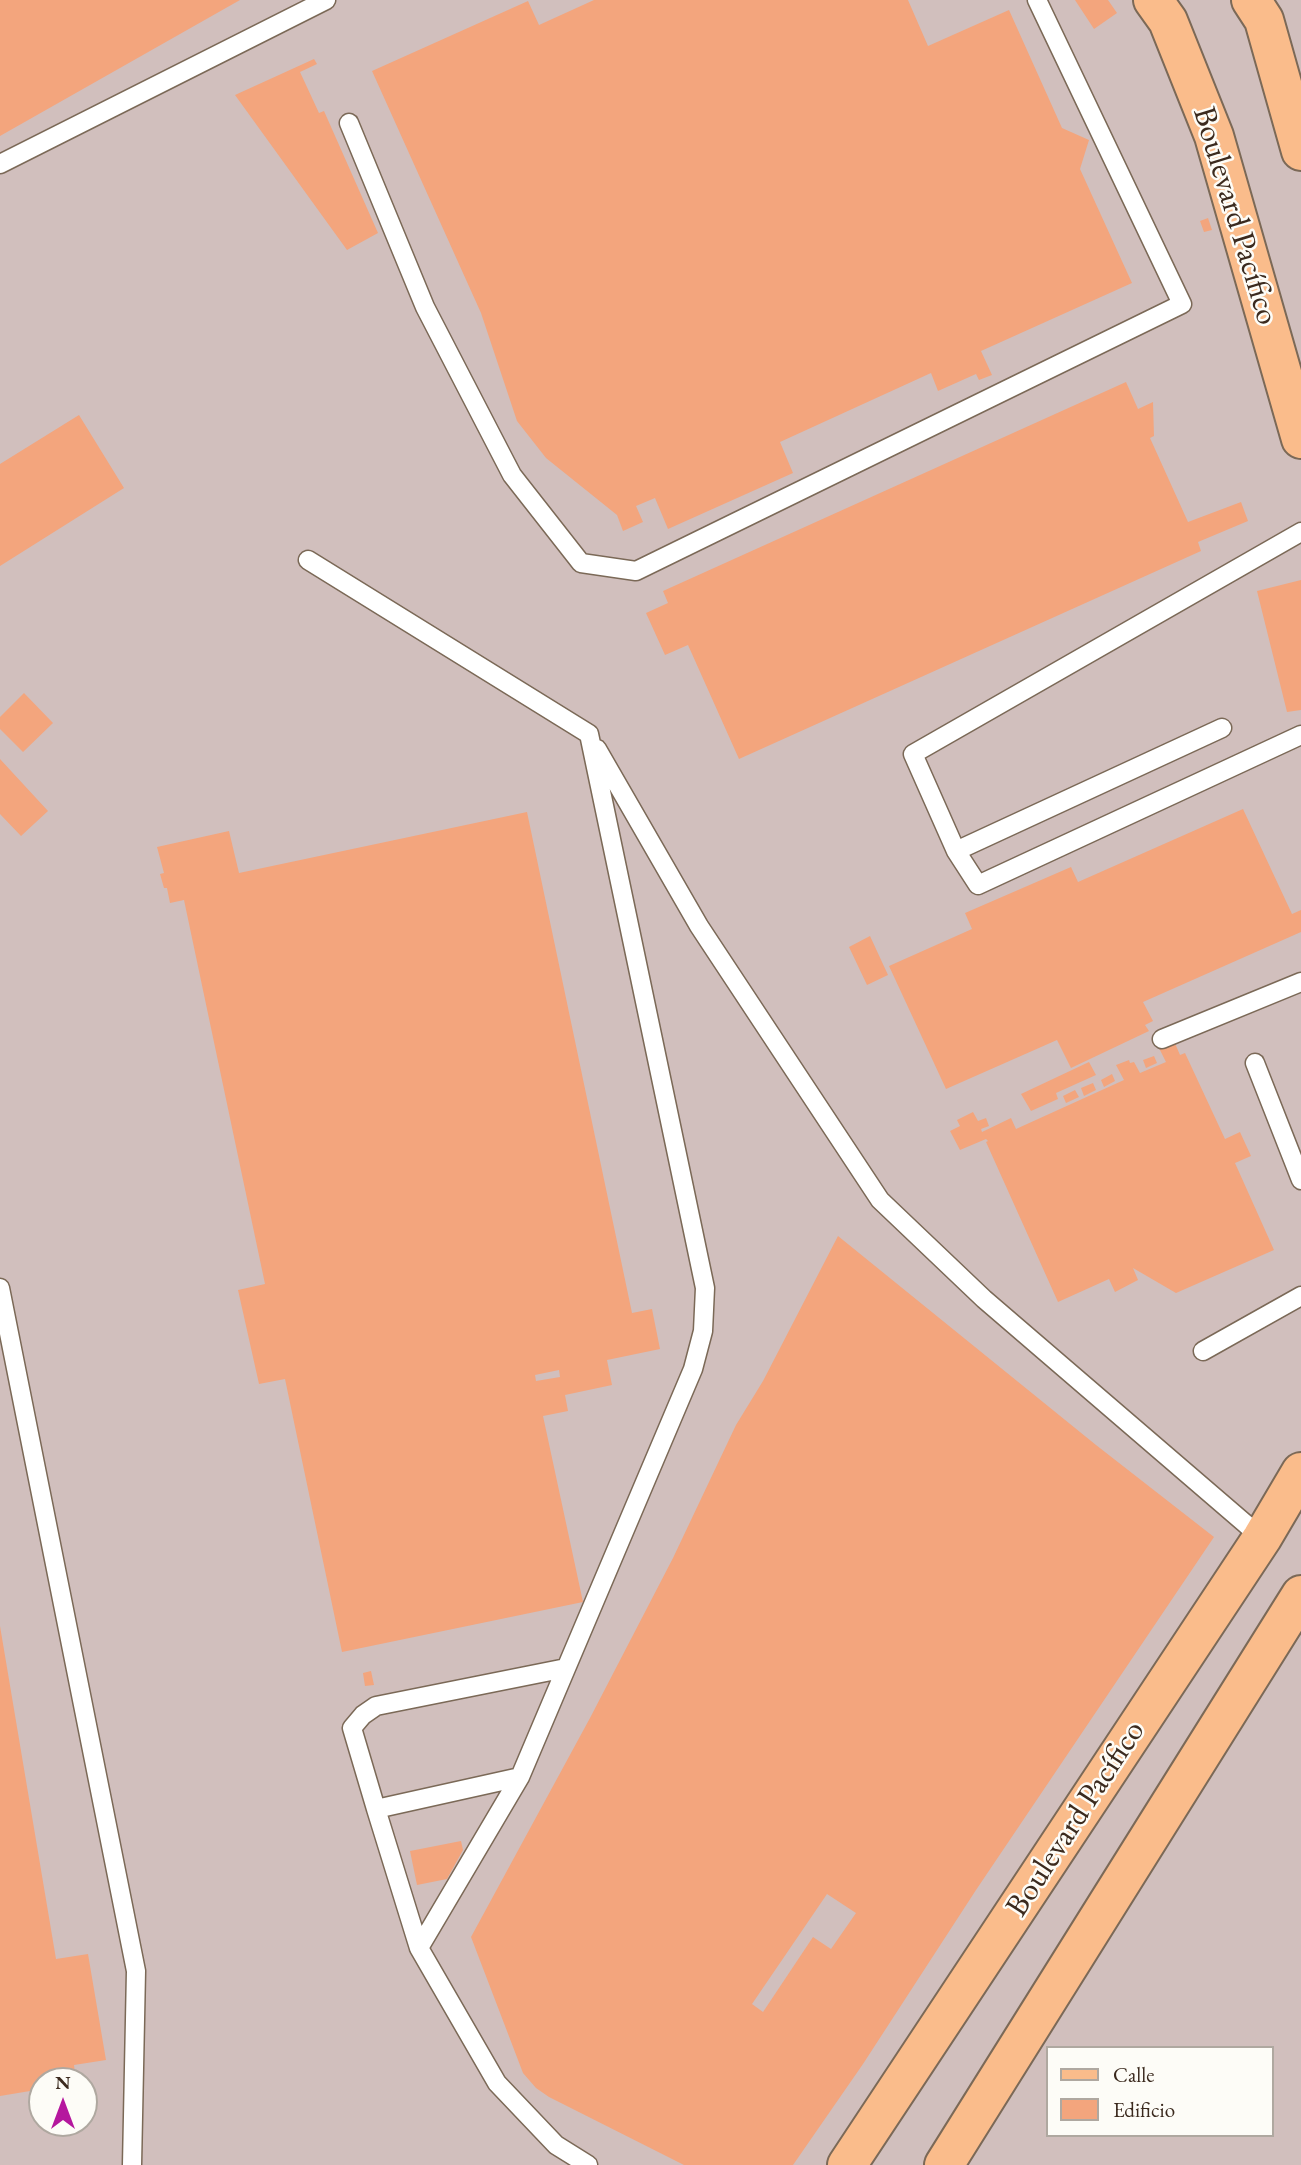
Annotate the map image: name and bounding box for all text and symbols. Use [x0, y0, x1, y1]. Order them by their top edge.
street label: Boulevard Pacífico [1184, 102, 1286, 330]
street label: Boulevard Pacífico [998, 1714, 1154, 1924]
legend [1046, 2046, 1273, 2137]
text: Calle [1113, 2061, 1155, 2088]
north arrow [28, 2067, 98, 2137]
text: N [55, 2070, 71, 2095]
text: Edificio [1113, 2096, 1175, 2123]

